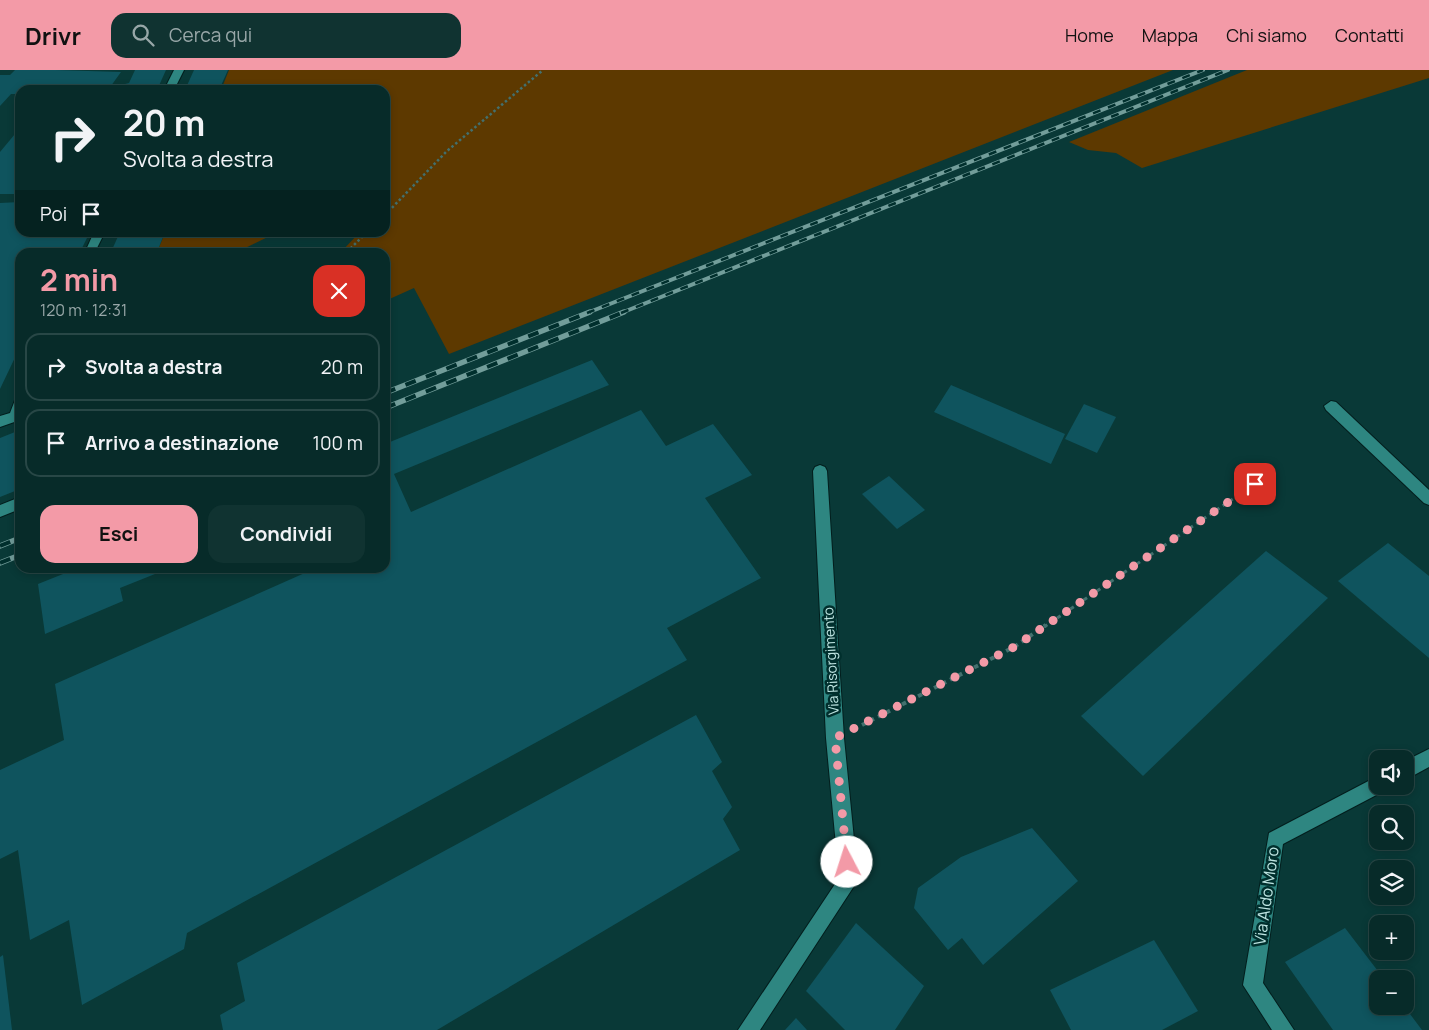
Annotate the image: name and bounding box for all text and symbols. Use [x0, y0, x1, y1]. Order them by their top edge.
search box [111, 13, 461, 58]
text: Drivr [25, 19, 81, 52]
icon: search [129, 21, 157, 49]
text: Cerca qui [169, 22, 252, 48]
text: Home [1065, 23, 1114, 47]
text: Mappa [1142, 23, 1198, 47]
text: Chi siamo [1226, 23, 1307, 47]
text: Contatti [1335, 23, 1404, 47]
text: 20 m [123, 99, 205, 147]
icon: right [40, 105, 105, 170]
text: Svolta a destra [123, 144, 273, 174]
icon: arrive [77, 200, 105, 228]
text: Poi [40, 201, 67, 227]
text: 2 min [40, 259, 118, 300]
button: close [313, 265, 365, 317]
text: 120 m · 12:31 [40, 299, 127, 321]
icon: right [42, 353, 70, 381]
text: Svolta a destra [85, 354, 222, 380]
text: 20 m [321, 354, 363, 380]
icon: arrive [42, 429, 70, 457]
text: Arrivo a destinazione [85, 430, 279, 456]
text: 100 m [312, 430, 363, 456]
pin [1234, 463, 1276, 505]
icon: arrive [1241, 470, 1269, 498]
button: Esci [40, 505, 198, 563]
button: Condividi [208, 505, 365, 563]
street label: Via Risorgimento [818, 607, 843, 715]
map controls [1369, 750, 1414, 1015]
button: sound [1369, 750, 1414, 795]
button: search [1369, 805, 1414, 850]
position arrow [820, 835, 872, 887]
street label: Via Aldo Moro [1248, 845, 1284, 947]
button: layers [1369, 860, 1414, 905]
button: + [1369, 915, 1414, 960]
button: − [1369, 970, 1414, 1015]

